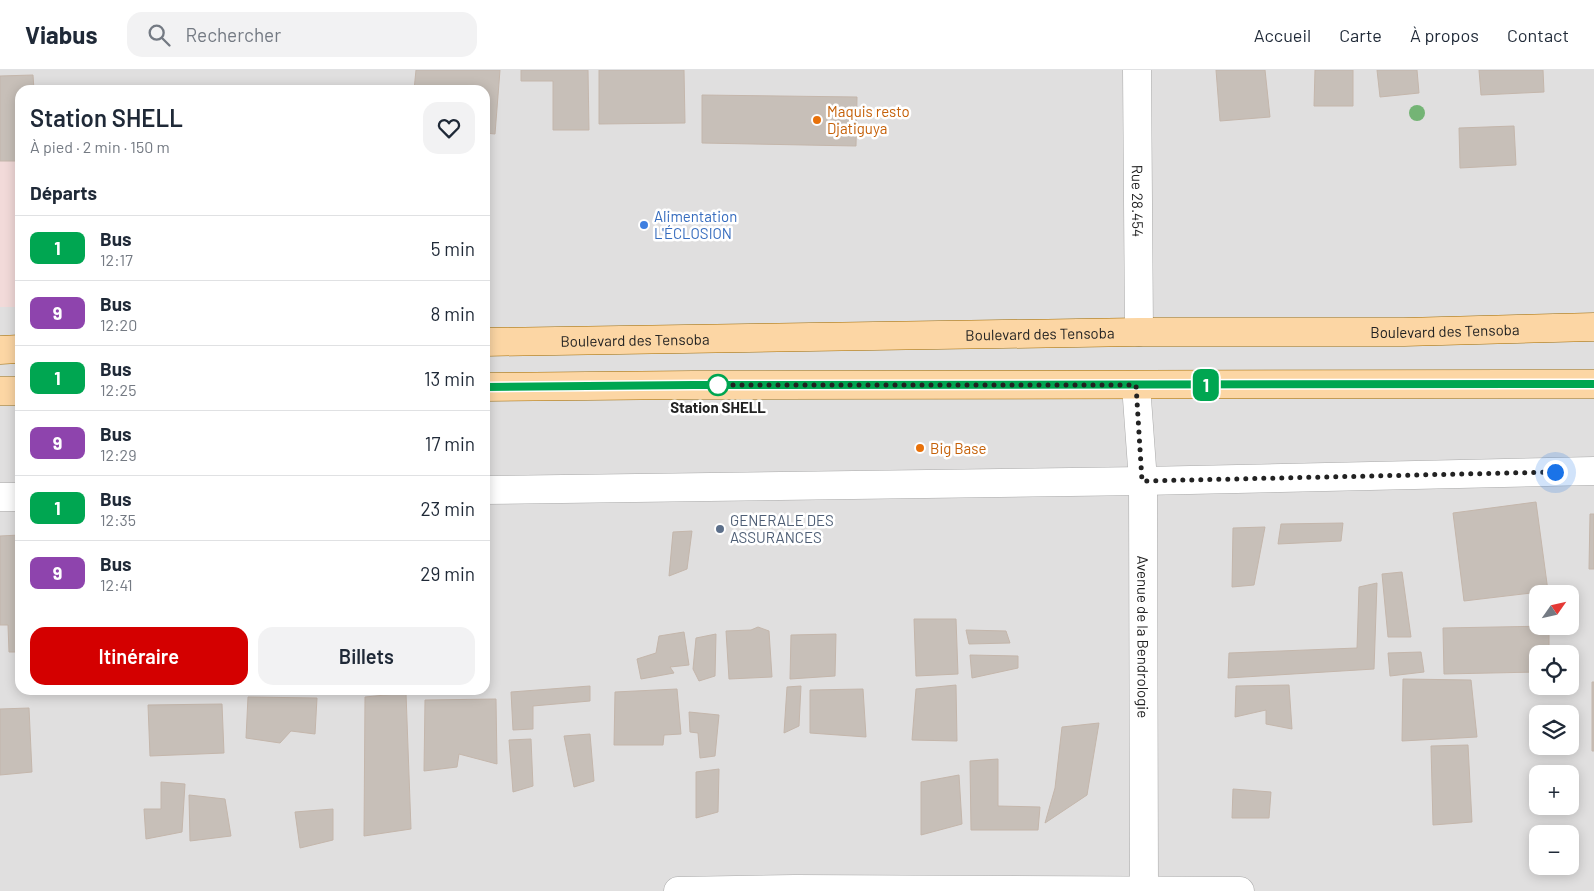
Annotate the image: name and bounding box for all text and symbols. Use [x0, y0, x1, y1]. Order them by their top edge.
search box [127, 12, 477, 57]
text: Viabus [25, 20, 97, 49]
icon: search [145, 21, 173, 49]
text: Rechercher [185, 23, 281, 46]
text: Accueil [1254, 24, 1311, 46]
text: Carte [1339, 24, 1382, 46]
text: À propos [1410, 24, 1479, 46]
text: Contact [1507, 24, 1569, 46]
button: heart [423, 102, 475, 154]
place label: Maquis resto Djatiguya [827, 102, 910, 137]
text: Station SHELL [30, 103, 183, 132]
marker: Maquis resto Djatiguya [811, 114, 823, 126]
text: À pied · 2 min · 150 m [30, 137, 170, 156]
street label: Rue 28.454 [1129, 165, 1147, 237]
text: Départs [30, 181, 97, 204]
place label: Alimentation L'ÉCLOSION [654, 207, 737, 242]
marker: Alimentation L'ÉCLOSION [638, 219, 650, 231]
text: Bus [100, 227, 132, 250]
text: 1 [54, 237, 61, 259]
text: 5 min [431, 237, 475, 260]
text: 12:17 [100, 250, 133, 269]
text: Bus [100, 292, 132, 315]
text: 9 [53, 302, 62, 324]
text: 8 min [431, 302, 475, 325]
text: 12:20 [100, 315, 137, 334]
street label: Boulevard des Tensoba [1370, 320, 1520, 341]
street label: Boulevard des Tensoba [965, 323, 1115, 344]
street label: Boulevard des Tensoba [560, 330, 710, 350]
text: Bus [100, 357, 132, 380]
text: 1 [54, 367, 61, 389]
text: 13 min [424, 367, 475, 390]
line badge: 1 [1190, 369, 1222, 401]
marker: Station SHELL [707, 374, 729, 396]
text: 1 [1203, 374, 1209, 396]
text: 12:25 [100, 380, 136, 399]
place label: Station SHELL [670, 398, 766, 416]
text: Bus [100, 422, 132, 445]
text: 9 [53, 432, 62, 454]
text: 17 min [425, 432, 475, 455]
place label: Big Base [930, 439, 986, 457]
marker: Big Base [914, 442, 926, 454]
text: 12:29 [100, 445, 137, 464]
your location [1543, 460, 1568, 485]
text: Bus [100, 487, 132, 510]
text: 1 [54, 497, 61, 519]
text: 23 min [421, 497, 475, 520]
text: 12:35 [100, 510, 136, 529]
place label: GENERALE DES ASSURANCES [730, 511, 834, 546]
marker: GENERALE DES ASSURANCES [714, 523, 726, 535]
text: Bus [100, 552, 132, 575]
street label: Avenue de la Bendrologie [1134, 555, 1153, 718]
text: 9 [53, 562, 62, 584]
text: 29 min [420, 562, 475, 585]
text: 12:41 [100, 575, 133, 594]
north arrow [1529, 585, 1579, 635]
map controls [1529, 585, 1579, 875]
button: Itinéraire [30, 627, 248, 685]
button: Billets [258, 627, 475, 685]
button: locate [1529, 645, 1579, 695]
button: layers [1529, 705, 1579, 755]
button: + [1529, 765, 1579, 815]
button: − [1529, 825, 1579, 875]

